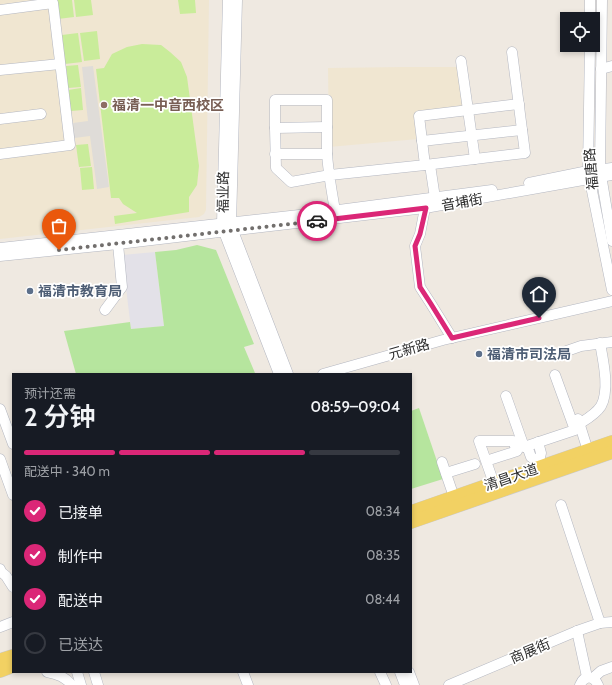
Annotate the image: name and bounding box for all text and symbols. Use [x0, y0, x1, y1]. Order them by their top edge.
map controls [560, 12, 600, 52]
button: locate [560, 12, 600, 52]
place label: 福清一中音西校区 [112, 96, 224, 114]
marker: 福清一中音西校区 [99, 100, 109, 110]
street label: 福唐路 [580, 147, 602, 191]
street label: 福业路 [214, 171, 232, 213]
street label: 音埔街 [440, 189, 484, 215]
courier [297, 201, 337, 241]
pin [42, 209, 76, 250]
icon: car [306, 210, 328, 232]
icon: bag [48, 215, 70, 237]
pin [522, 277, 556, 318]
place label: 福清市教育局 [38, 282, 122, 300]
icon: home [528, 283, 550, 305]
marker: 福清市教育局 [25, 286, 35, 296]
street label: 元新路 [386, 335, 432, 363]
place label: 福清市司法局 [487, 345, 571, 363]
marker: 福清市司法局 [474, 349, 484, 359]
text: 预计还需 [24, 385, 76, 401]
text: 08:59–09:04 [310, 398, 400, 416]
text: 2 分钟 [24, 401, 96, 433]
street label: 清昌大道 [482, 459, 540, 495]
text: 配送中 · 340 m [24, 463, 110, 479]
icon: check [24, 500, 46, 522]
text: 08:34 [366, 503, 400, 519]
text: 已接单 [58, 504, 103, 522]
icon: check [24, 544, 46, 566]
text: 08:35 [366, 547, 400, 563]
text: 制作中 [58, 548, 103, 566]
icon: check [24, 588, 46, 610]
text: 08:44 [365, 591, 400, 607]
text: 配送中 [58, 592, 103, 610]
street label: 商展街 [507, 635, 553, 667]
text: 已送达 [58, 636, 103, 654]

